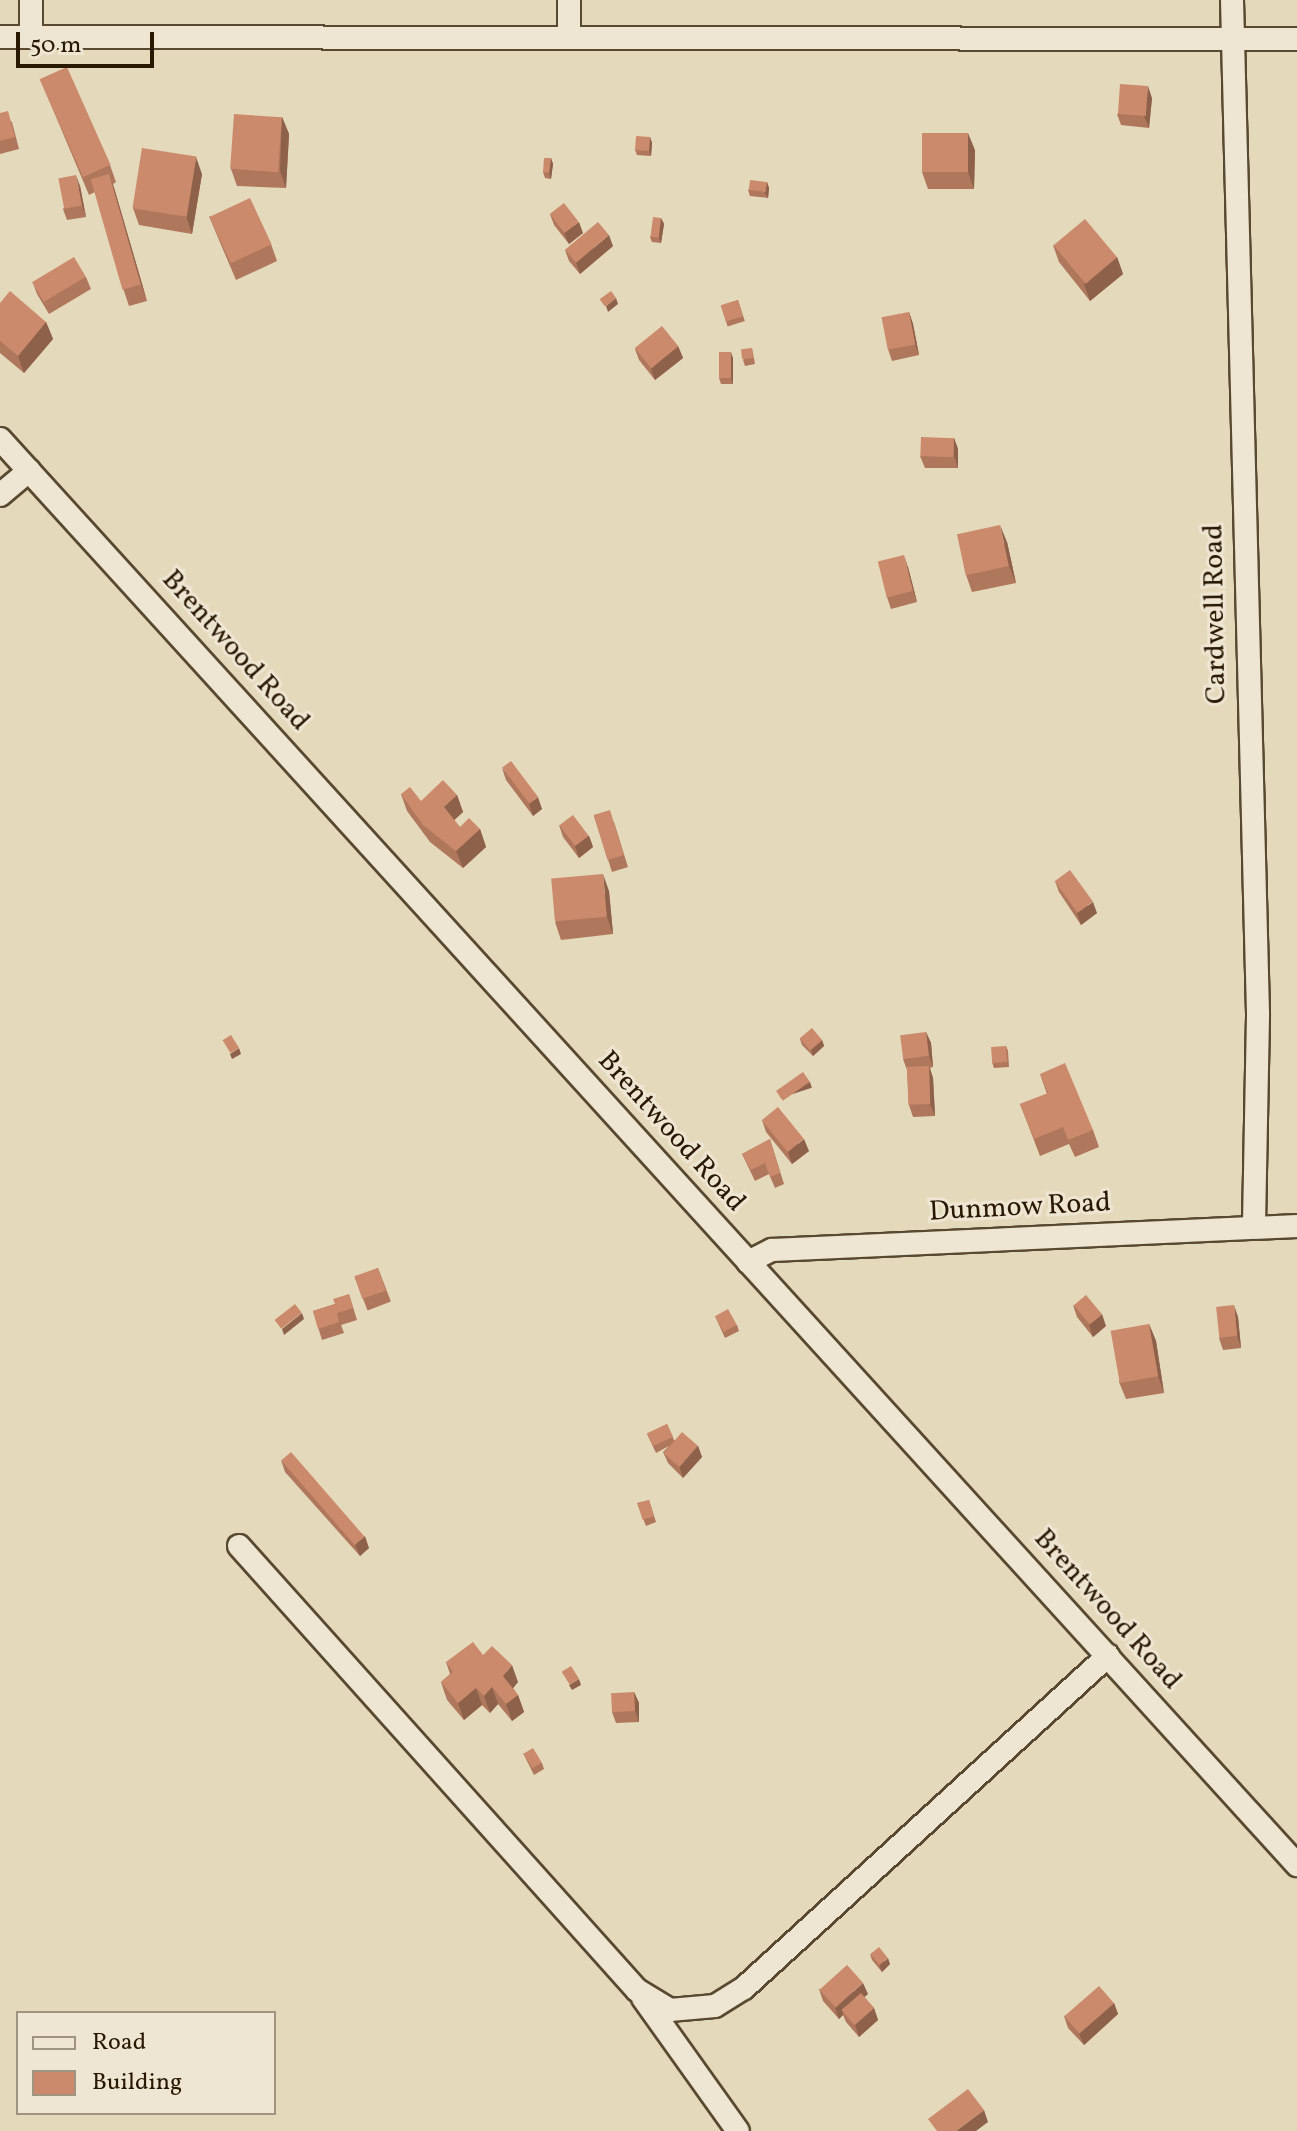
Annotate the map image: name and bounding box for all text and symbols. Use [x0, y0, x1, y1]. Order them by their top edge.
scale bar [20, 16, 158, 66]
text: 50 m [30, 29, 82, 63]
street label: Cardwell Road [1198, 524, 1234, 704]
street label: Brentwood Road [154, 564, 316, 738]
street label: Brentwood Road [590, 1045, 752, 1219]
street label: Dunmow Road [928, 1186, 1112, 1230]
street label: Brentwood Road [1026, 1523, 1188, 1697]
legend [16, 2011, 276, 2115]
text: Road [92, 2026, 146, 2060]
text: Building [92, 2066, 182, 2100]

